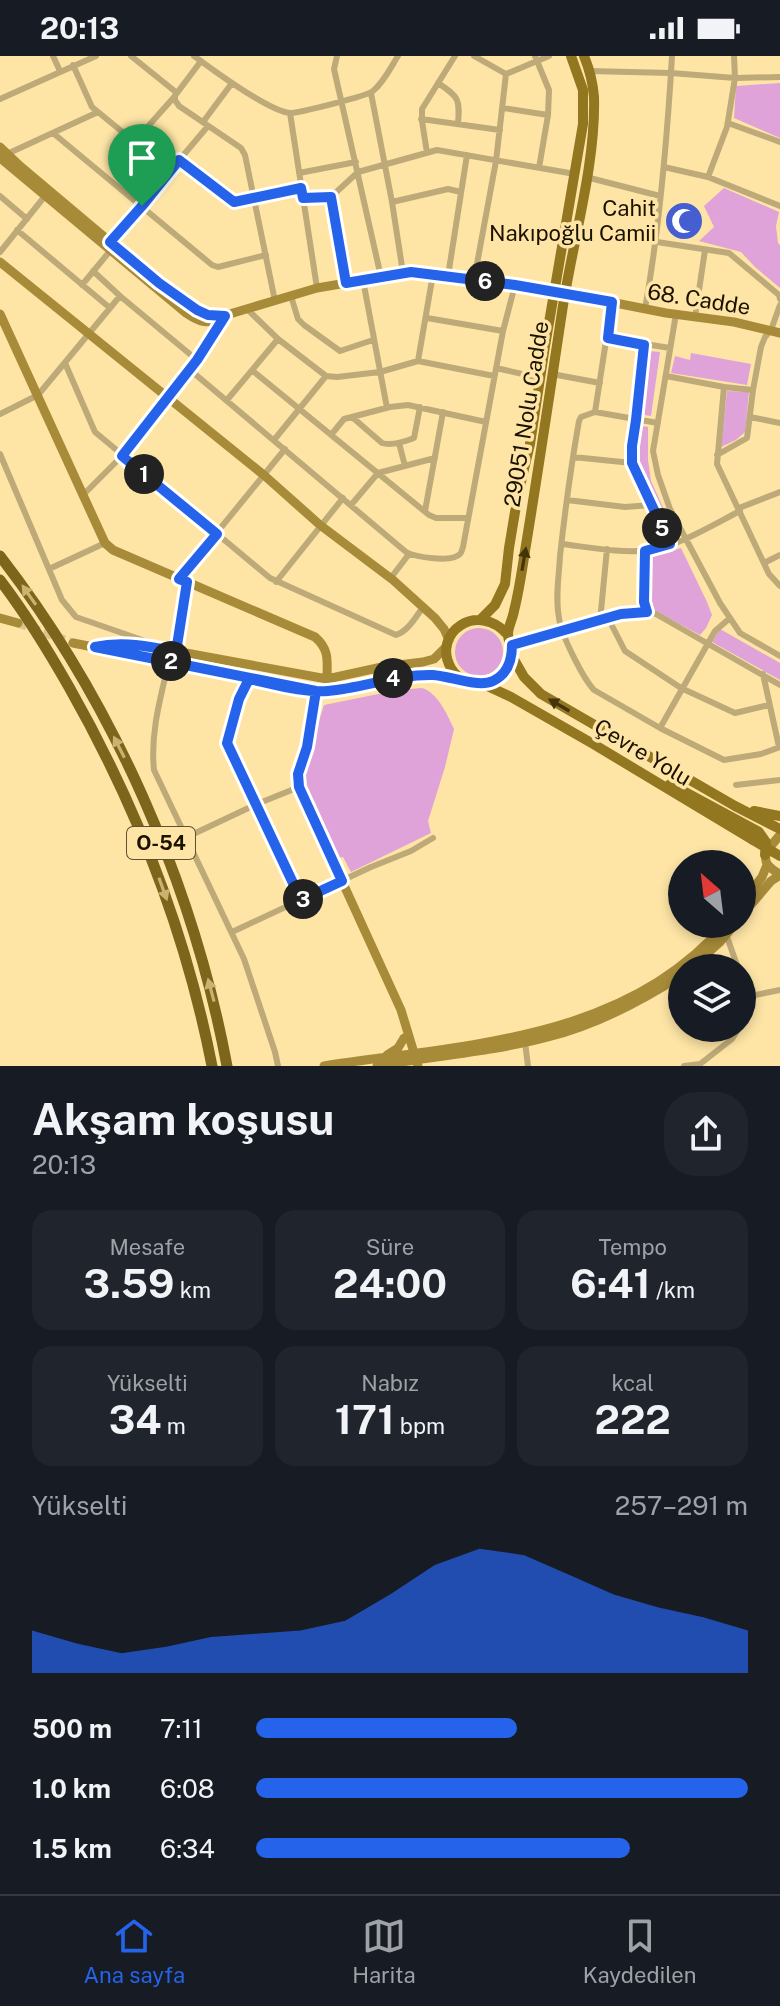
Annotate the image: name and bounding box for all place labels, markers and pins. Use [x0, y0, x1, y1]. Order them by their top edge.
pin [108, 124, 176, 206]
place label: Cahit Nakıpoğlu Camii [489, 195, 656, 246]
mosque icon: Cahit Nakıpoğlu Camii [663, 200, 705, 242]
pin: 6 [465, 261, 505, 301]
pin: 1 [124, 454, 164, 494]
pin: 5 [642, 508, 682, 548]
pin: 2 [151, 641, 191, 681]
pin: 4 [373, 658, 413, 698]
pin: 3 [283, 879, 323, 919]

